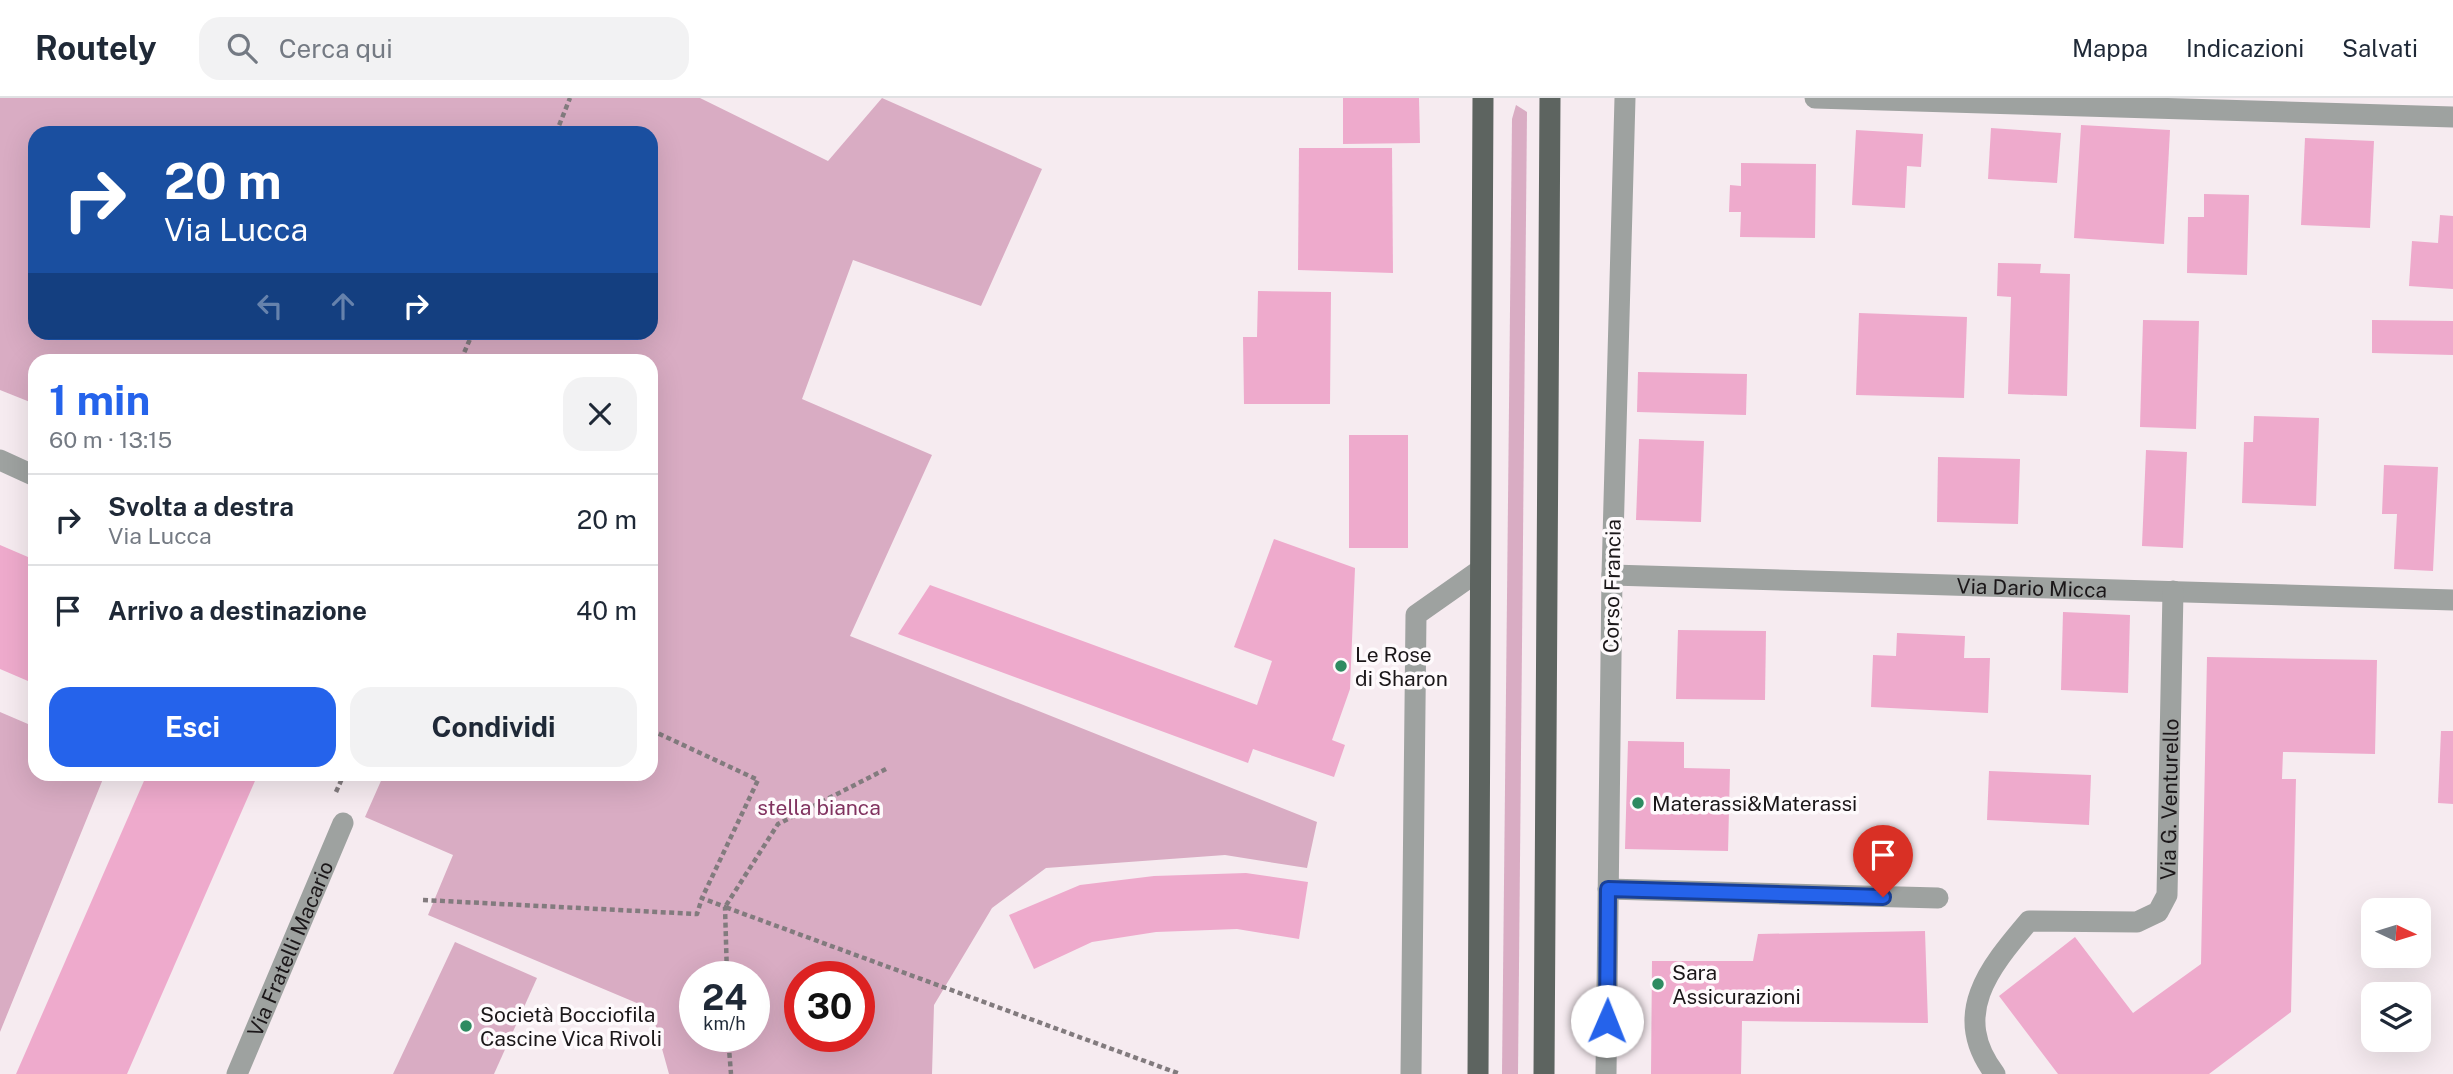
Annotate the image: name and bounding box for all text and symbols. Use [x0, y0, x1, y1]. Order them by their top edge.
search box [199, 17, 689, 80]
text: Routely [35, 29, 157, 67]
icon: search [223, 29, 261, 67]
text: Cerca qui [279, 33, 393, 64]
text: Mappa [2072, 34, 2148, 62]
text: Indicazioni [2186, 34, 2304, 62]
text: Salvati [2342, 34, 2418, 62]
text: 20 m [164, 152, 282, 210]
icon: right [49, 154, 140, 245]
text: Via Lucca [164, 211, 308, 248]
icon: left [251, 287, 289, 325]
icon: ahead [324, 287, 362, 325]
icon: right [397, 287, 435, 325]
text: 1 min [49, 375, 150, 424]
button: close [563, 377, 637, 451]
text: 60 m · 13:15 [49, 426, 172, 453]
text: Svolta a destra [108, 491, 294, 522]
icon: right [49, 501, 87, 539]
text: 20 m [577, 504, 637, 535]
street label: Corso Francia [1598, 519, 1626, 653]
text: Via Lucca [108, 522, 212, 549]
street label: Via Dario Micca [1956, 573, 2107, 602]
icon: arrive [49, 592, 87, 630]
text: Arrivo a destinazione [108, 595, 367, 626]
text: 40 m [576, 595, 637, 626]
place label: Le Rose di Sharon [1355, 642, 1448, 691]
marker: Le Rose di Sharon [1333, 658, 1349, 674]
button: Esci [49, 687, 336, 767]
button: Condividi [350, 687, 637, 767]
street label: Via G. Venturello [2155, 718, 2183, 880]
place label: Materassi&Materassi [1652, 791, 1857, 816]
park label: stella bianca [757, 795, 881, 820]
marker: Materassi&Materassi [1630, 795, 1646, 811]
pin [1853, 825, 1913, 897]
icon: arrive [1864, 836, 1902, 874]
street label: Via Fratelli Macario [242, 857, 338, 1040]
north arrow [2361, 898, 2431, 968]
map controls [2361, 898, 2431, 1052]
place label: Sara Assicurazioni [1672, 960, 1801, 1009]
speed limit sign: 30 [784, 961, 875, 1052]
marker: Sara Assicurazioni [1650, 976, 1666, 992]
text: 24 [702, 977, 747, 1018]
button: layers [2361, 982, 2431, 1052]
position arrow [1570, 984, 1644, 1058]
place label: Società Bocciofila Cascine Vica Rivoli [480, 1002, 662, 1051]
text: km/h [703, 1013, 746, 1034]
marker: Società Bocciofila Cascine Vica Rivoli [458, 1018, 474, 1034]

